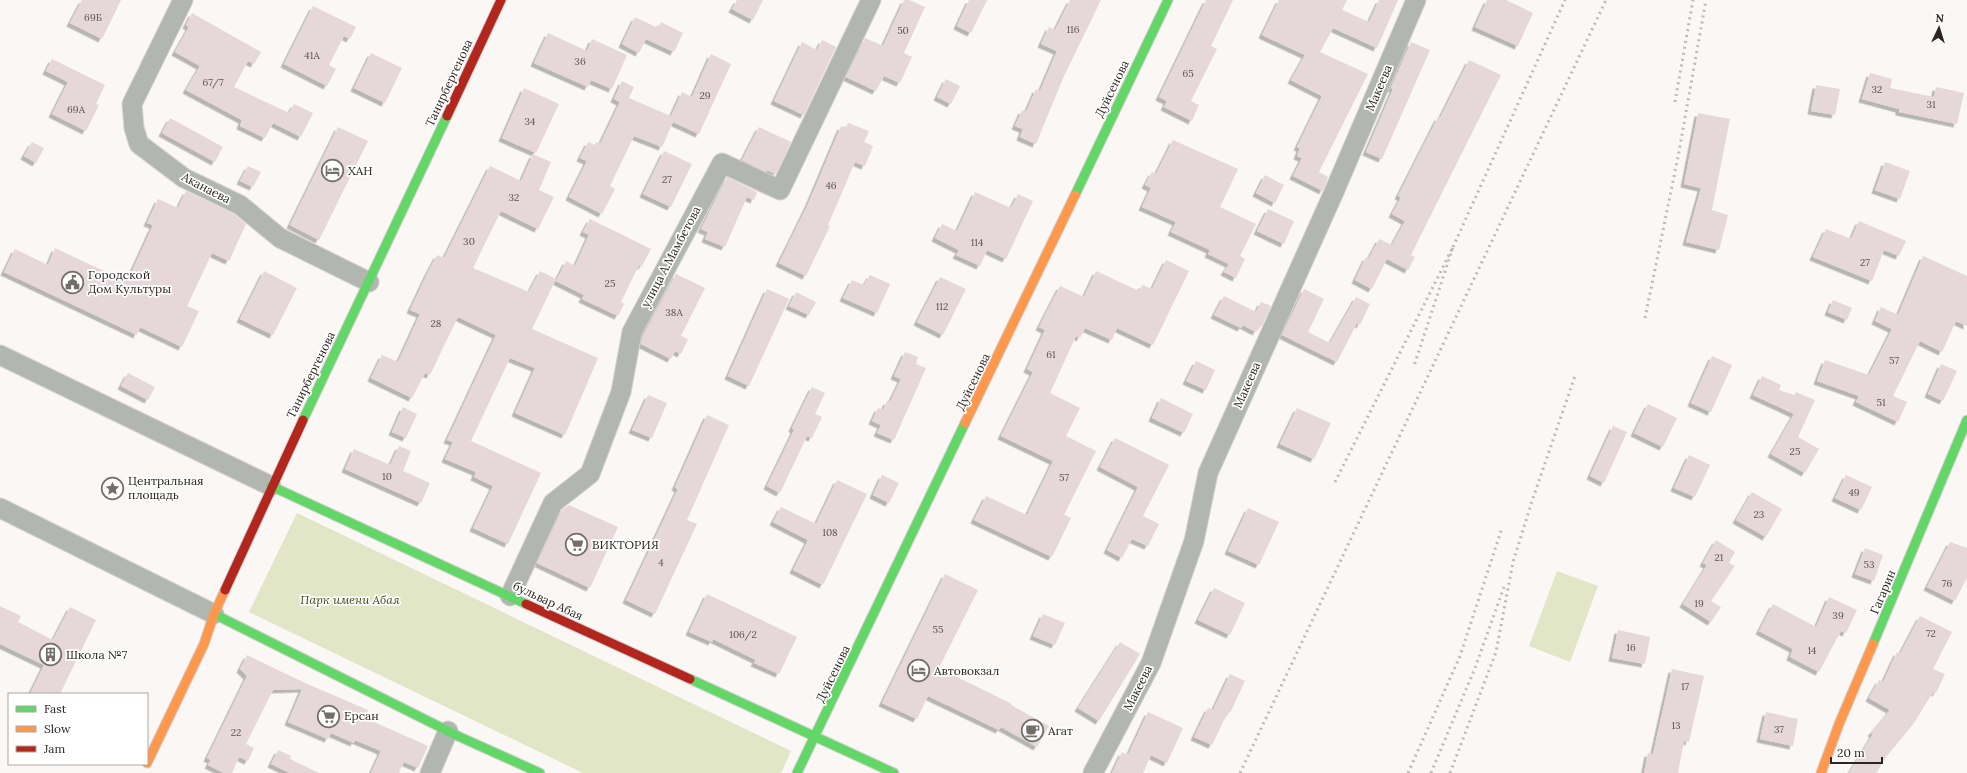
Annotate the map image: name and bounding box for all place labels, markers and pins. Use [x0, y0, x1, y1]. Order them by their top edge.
hotel icon: ХАН [319, 158, 345, 184]
place label: ХАН [348, 163, 373, 178]
place label: Городской Дом Культуры [88, 267, 171, 296]
public building icon: Городской Дом Культуры [59, 269, 85, 295]
place label: Центральная площадь [128, 473, 204, 502]
place icon: Центральная площадь [100, 475, 126, 501]
supermarket icon: ВИКТОРИЯ [564, 532, 590, 558]
place label: ВИКТОРИЯ [592, 537, 659, 552]
building icon: Школа №7 [38, 642, 64, 668]
place label: Школа №7 [66, 647, 128, 662]
hotel icon: Автовокзал [905, 658, 931, 684]
place label: Автовокзал [933, 663, 999, 678]
supermarket icon: Ерсан [315, 703, 341, 729]
place label: Ерсан [344, 708, 379, 723]
cafe icon: Агат [1019, 718, 1045, 744]
place label: Агат [1047, 723, 1073, 738]

